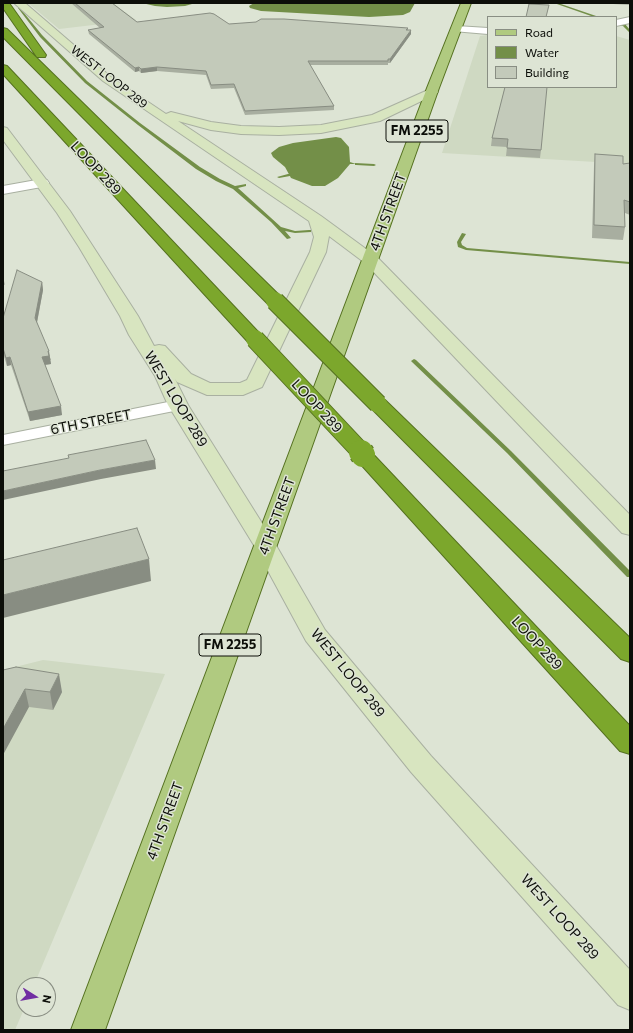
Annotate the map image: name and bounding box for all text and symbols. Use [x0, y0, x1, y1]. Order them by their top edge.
legend [487, 16, 617, 88]
text: Road [525, 25, 553, 39]
street label: WEST LOOP 289 [68, 43, 150, 111]
text: Water [525, 45, 559, 59]
text: Building [525, 65, 569, 79]
road number: FM 2255 [386, 120, 448, 142]
street label: LOOP 289 [67, 138, 125, 198]
street label: 4TH STREET [366, 171, 410, 253]
street label: WEST LOOP 289 [141, 348, 211, 450]
street label: LOOP 289 [288, 376, 346, 436]
street label: 6TH STREET [49, 406, 133, 438]
street label: 4TH STREET [255, 475, 299, 557]
street label: LOOP 289 [508, 613, 566, 673]
street label: WEST LOOP 289 [307, 625, 389, 721]
road number: FM 2255 [199, 634, 261, 656]
street label: 4TH STREET [143, 780, 187, 862]
street label: WEST LOOP 289 [517, 871, 603, 963]
north arrow [16, 977, 56, 1017]
text: N [40, 994, 54, 1004]

